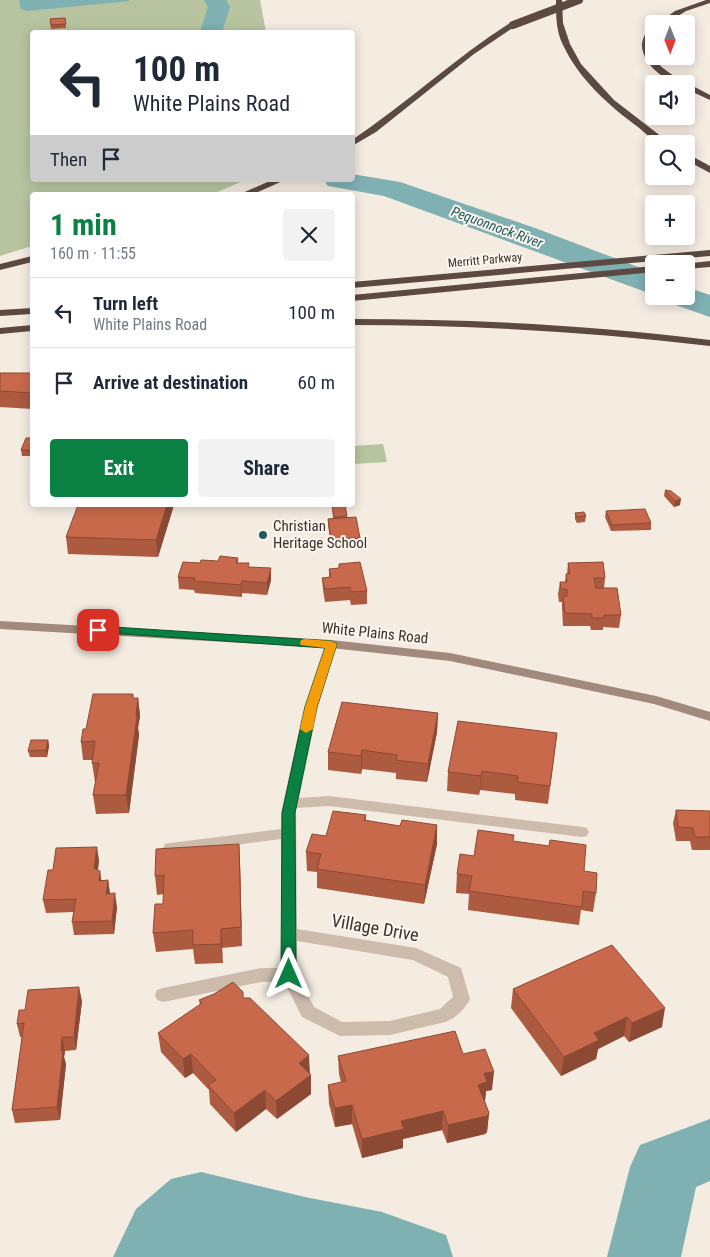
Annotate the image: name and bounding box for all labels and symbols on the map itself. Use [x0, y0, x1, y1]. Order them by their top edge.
north arrow [645, 15, 695, 65]
water label: Pequonnock River [449, 203, 546, 251]
street label: Merritt Parkway [447, 250, 523, 270]
place label: Christian Heritage School [273, 517, 367, 552]
marker: Christian Heritage School [257, 529, 269, 541]
pin [77, 609, 119, 651]
street label: White Plains Road [321, 618, 429, 648]
street label: Village Drive [330, 909, 420, 946]
position arrow [262, 947, 314, 999]

